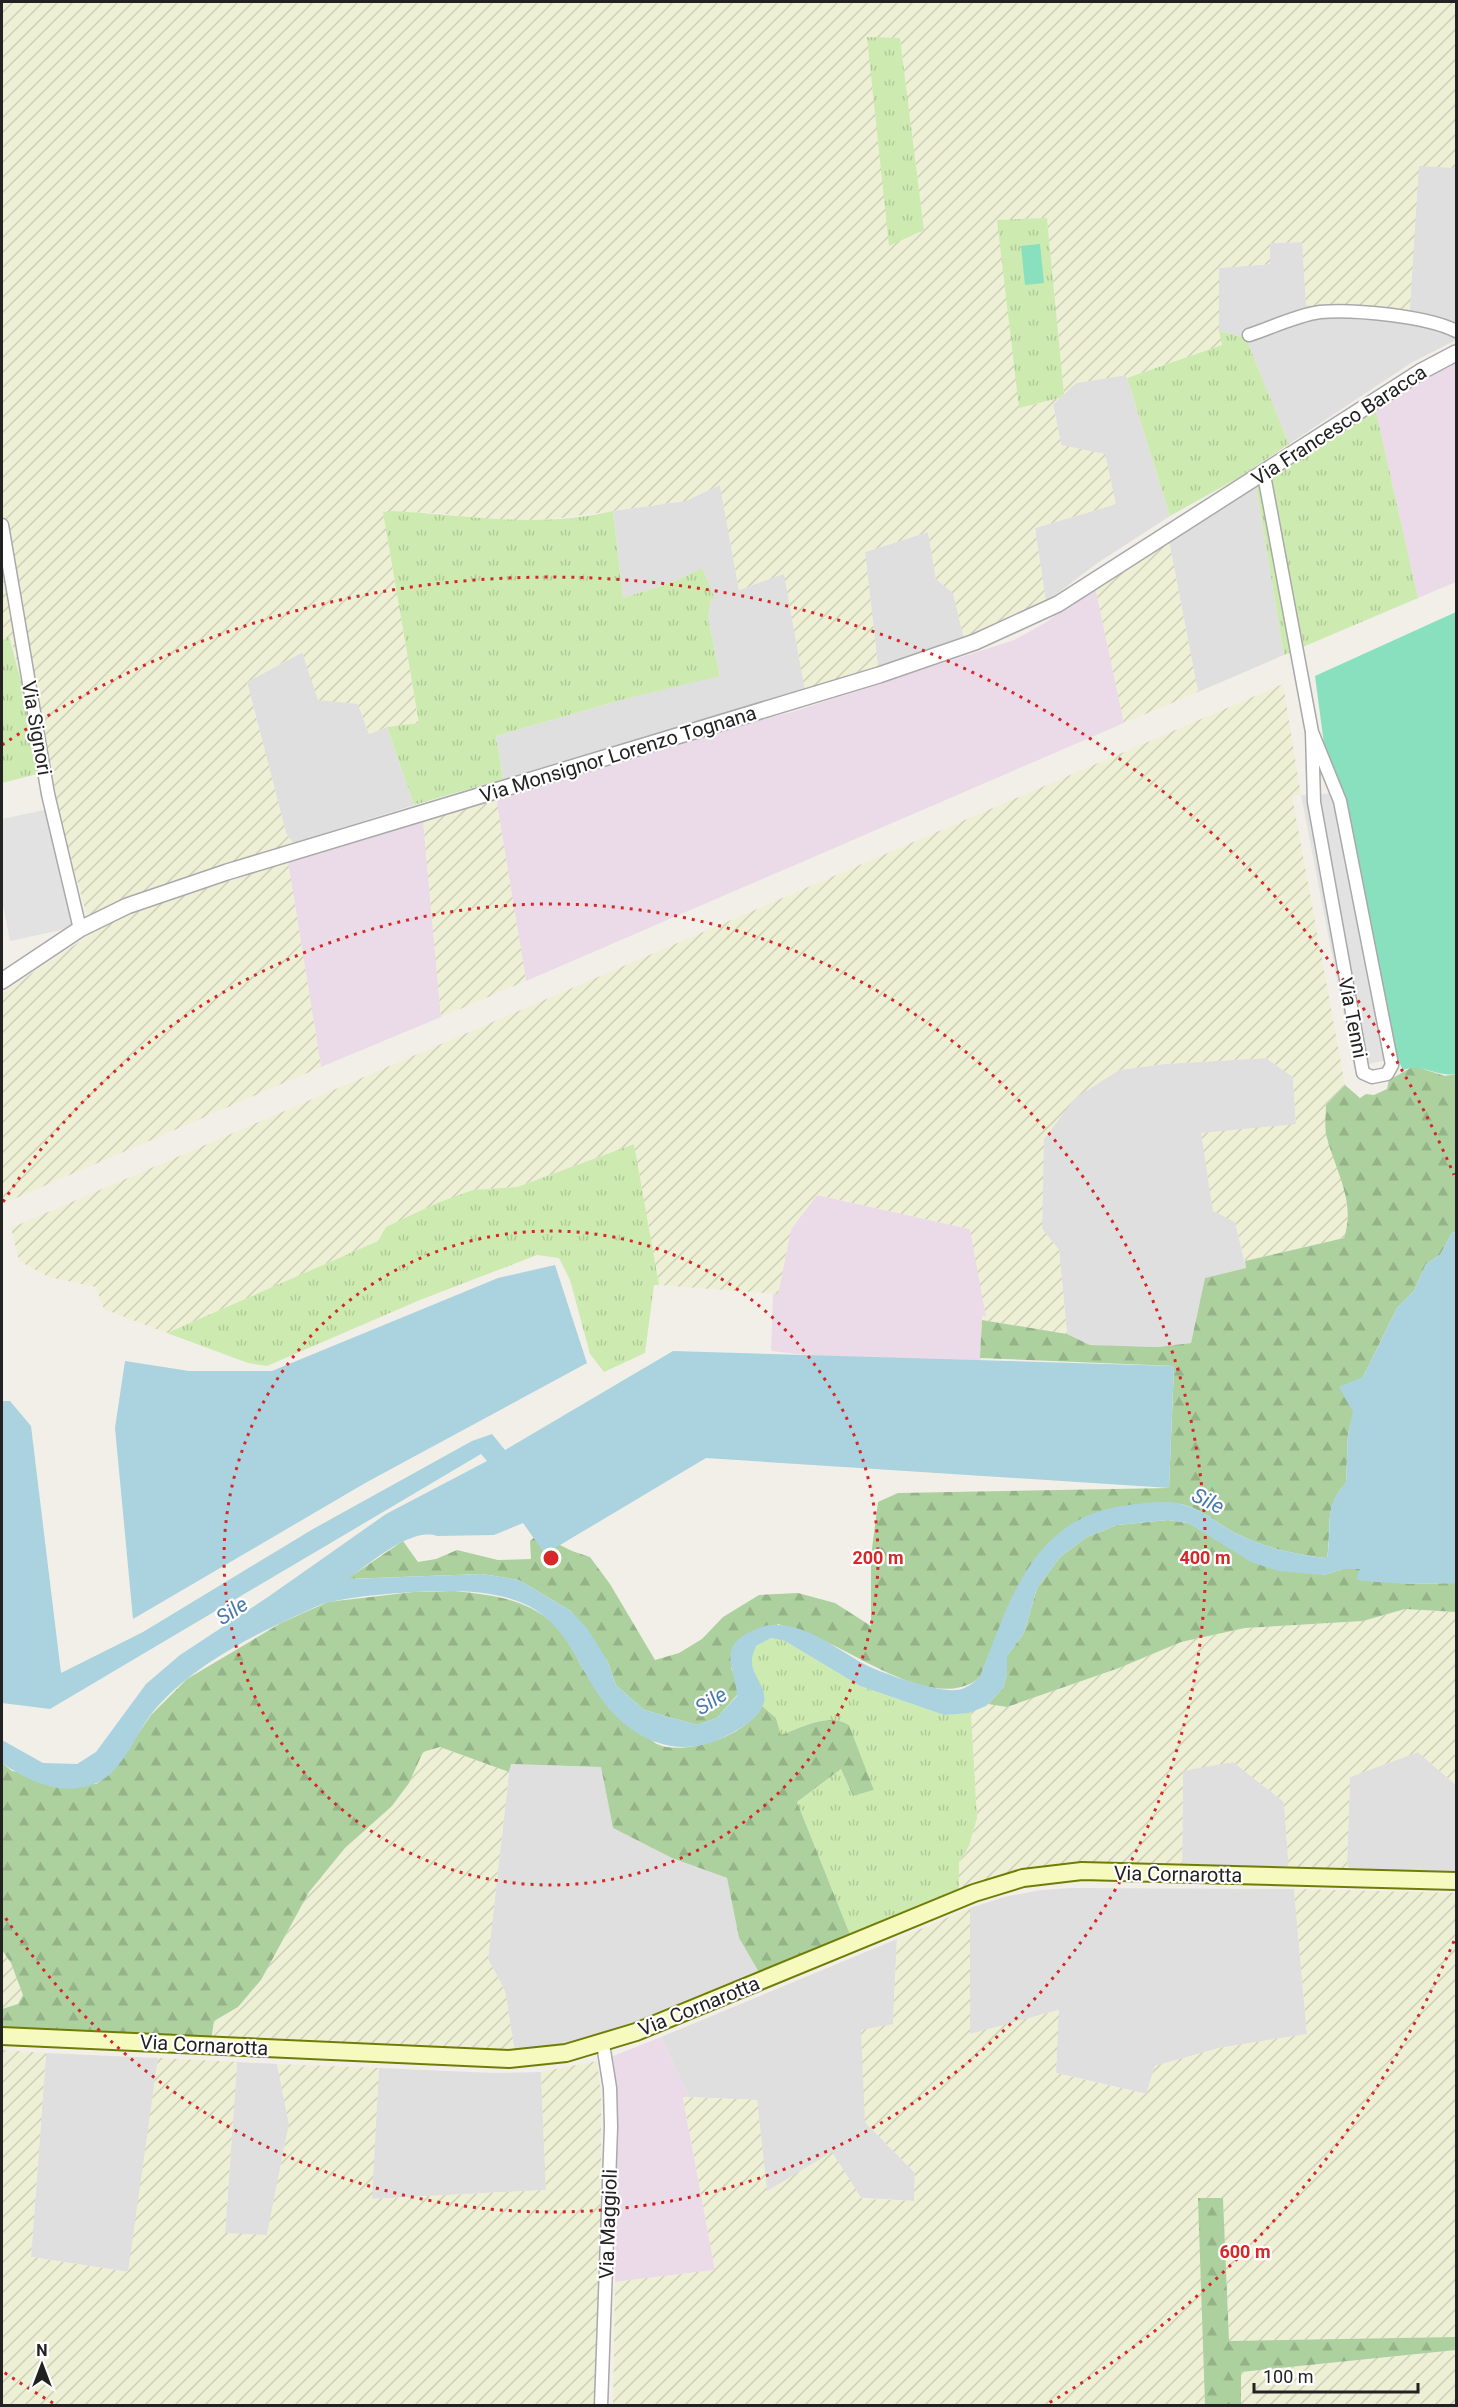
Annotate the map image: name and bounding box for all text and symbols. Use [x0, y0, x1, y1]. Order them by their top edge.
street label: Via Francesco Baracca [1247, 360, 1431, 490]
street label: Via Signori [17, 679, 57, 777]
street label: Via Monsignor Lorenzo Tognana [477, 700, 759, 808]
street label: Via Tenni [1333, 976, 1373, 1060]
water label: Sile [1188, 1483, 1228, 1519]
text: 200 m [852, 1547, 904, 1568]
text: 400 m [1179, 1547, 1231, 1568]
centre of rings [541, 1548, 561, 1568]
water label: Sile [212, 1592, 252, 1630]
water label: Sile [691, 1682, 731, 1720]
street label: Via Cornarotta [1114, 1861, 1242, 1887]
street label: Via Cornarotta [635, 1971, 763, 2041]
street label: Via Cornarotta [139, 2030, 269, 2060]
street label: Via Maggioli [594, 2168, 622, 2280]
text: 600 m [1219, 2241, 1271, 2262]
north arrow [12, 2335, 72, 2395]
text: N [36, 2341, 48, 2360]
scale bar [1254, 2356, 1418, 2394]
text: 100 m [1263, 2366, 1314, 2387]

